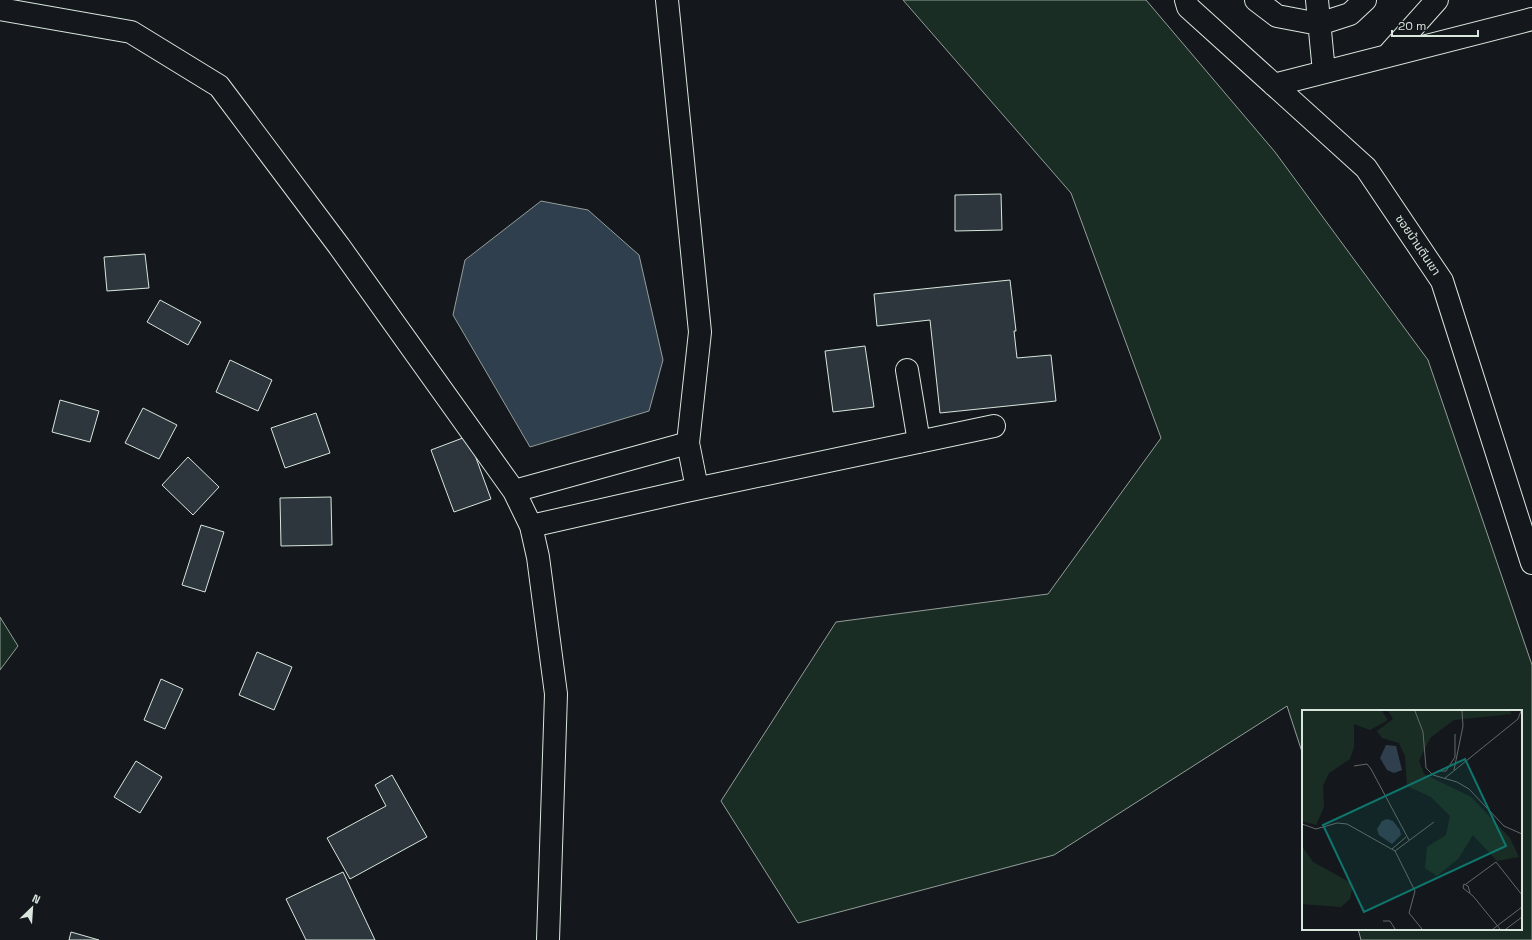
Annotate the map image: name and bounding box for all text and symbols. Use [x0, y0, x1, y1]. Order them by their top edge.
scale bar [1392, 12, 1478, 38]
text: 20 m [1398, 18, 1426, 34]
street label: ซอยบ้านตีนเขา [1392, 212, 1444, 278]
inset map [1302, 710, 1522, 930]
north arrow [12, 888, 52, 928]
text: N [30, 891, 43, 907]

